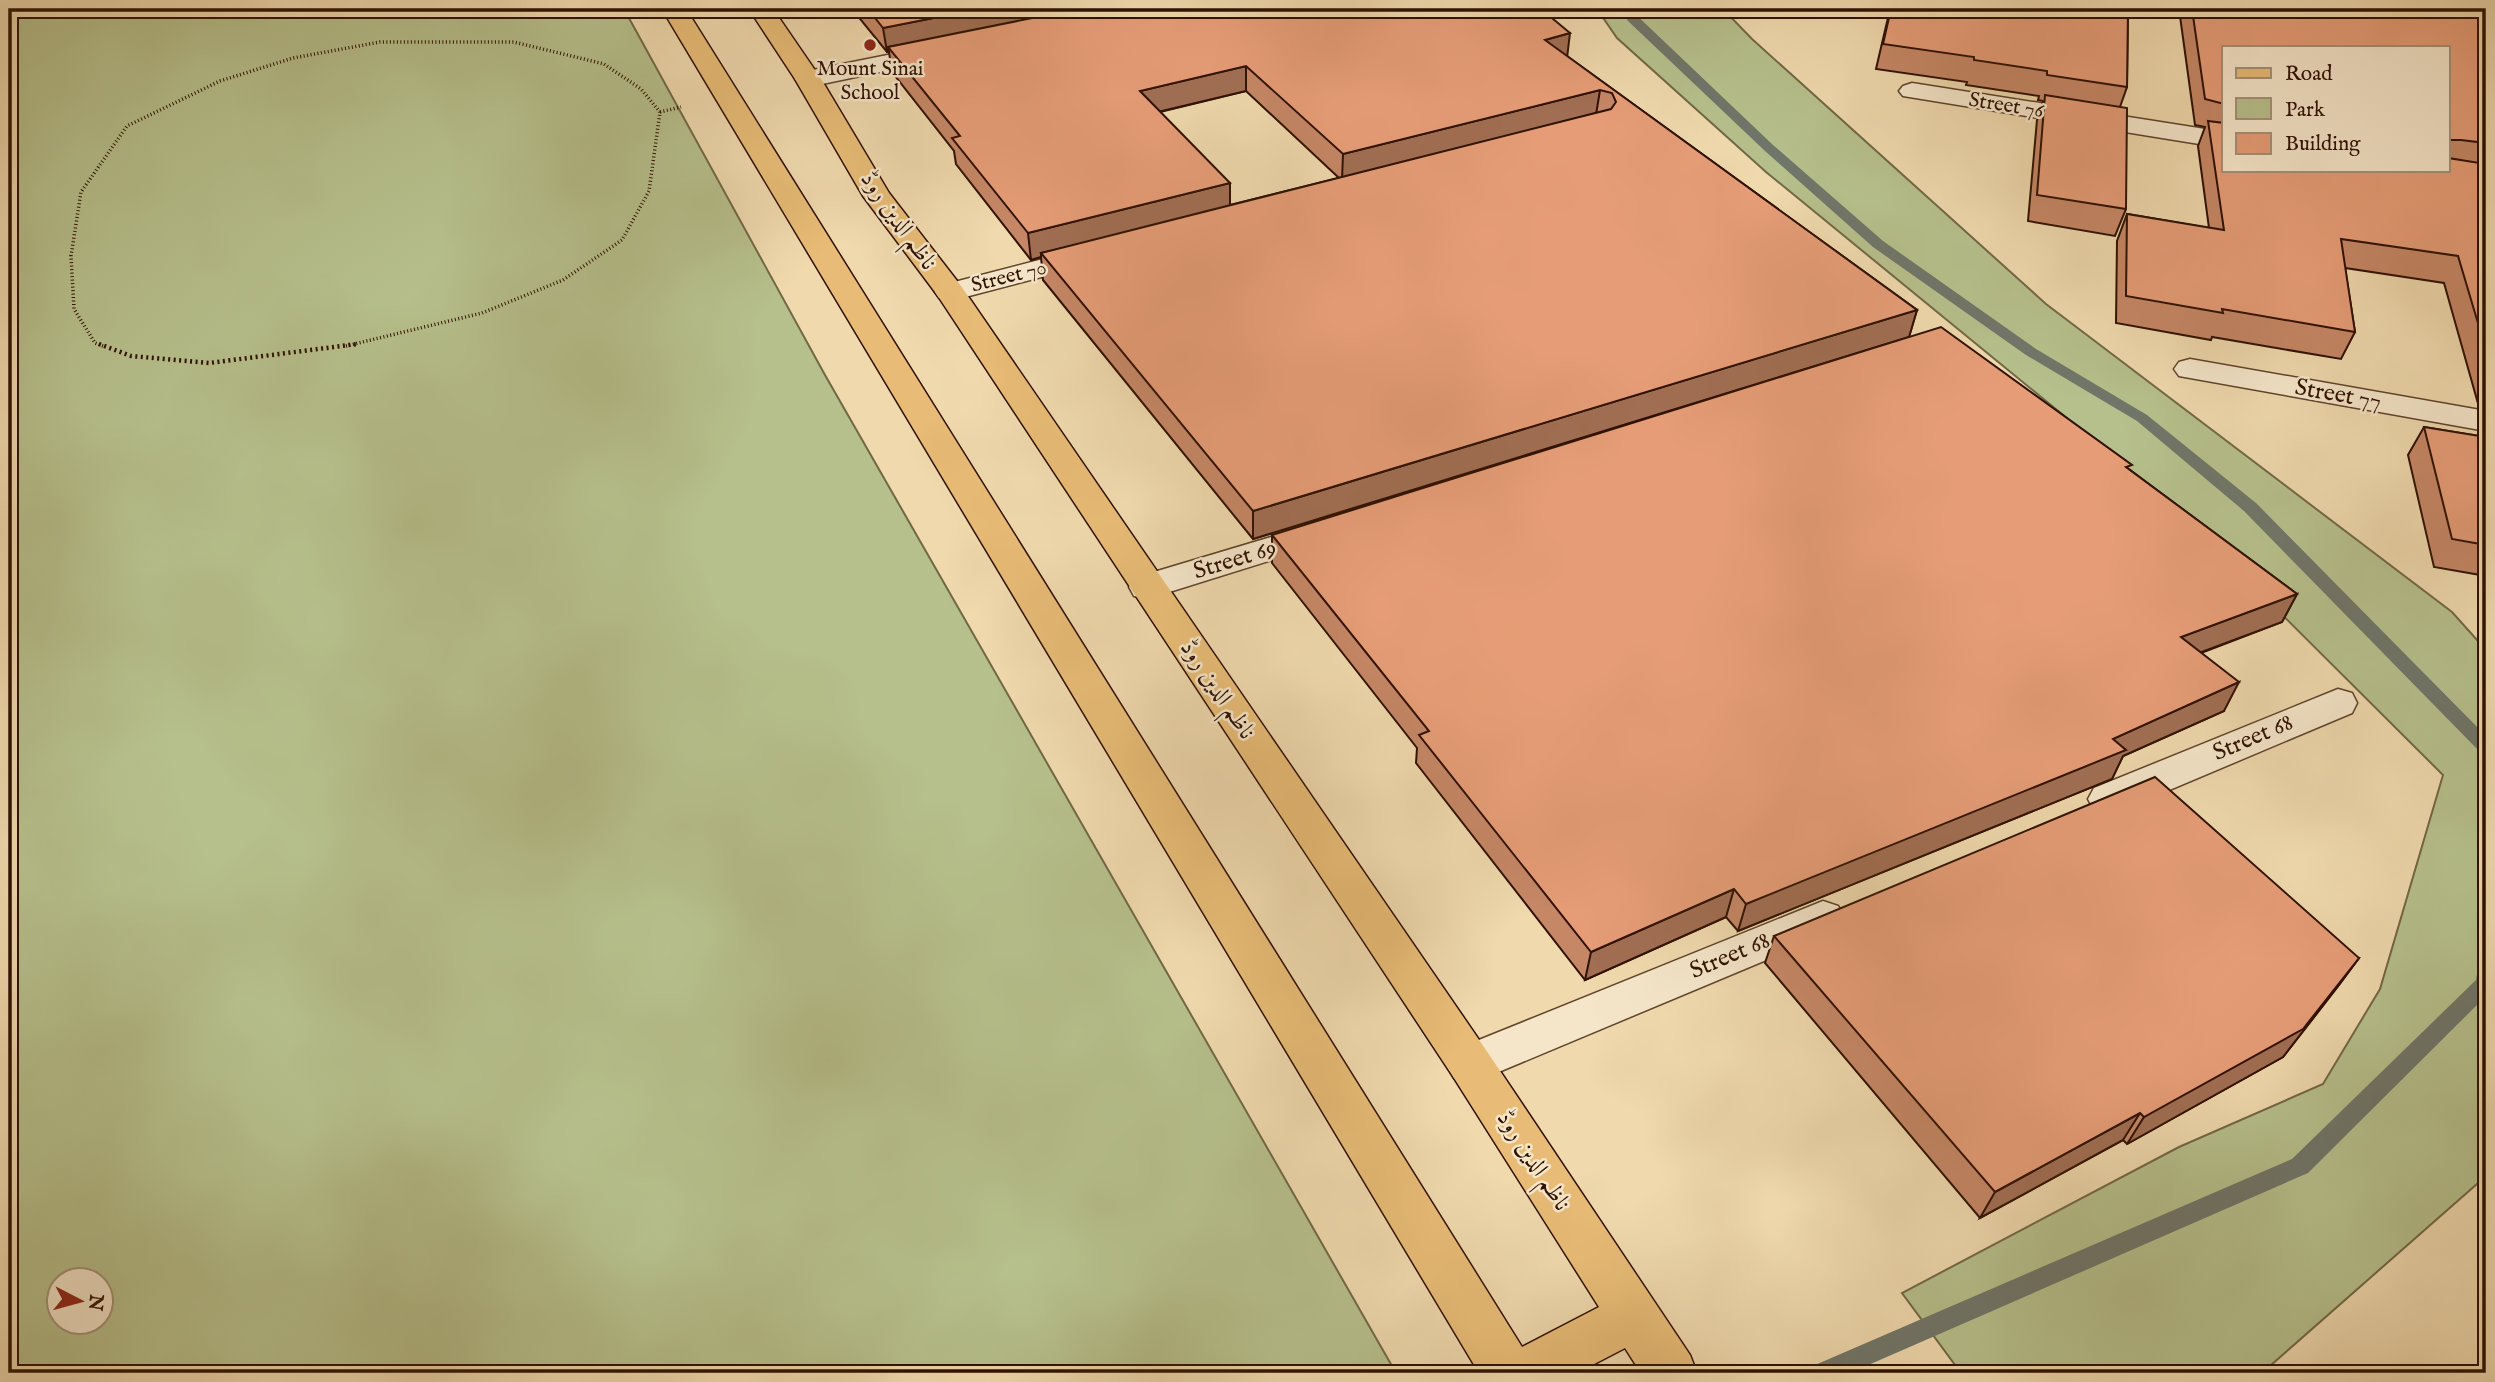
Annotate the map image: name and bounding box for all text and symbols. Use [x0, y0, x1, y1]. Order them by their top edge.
marker: Mount Sinai School [862, 37, 878, 53]
legend [2222, 46, 2450, 172]
place label: Mount Sinai School [817, 56, 923, 107]
text: Road [2285, 61, 2333, 88]
street label: Street 76 [1967, 87, 2046, 125]
text: Park [2285, 97, 2326, 124]
text: Building [2285, 131, 2361, 158]
street label: ناظم الدین روڈ [849, 165, 943, 279]
street label: Street 70 [968, 255, 1050, 299]
street label: Street 77 [2292, 372, 2384, 418]
street label: Street 69 [1190, 533, 1280, 587]
street label: ناظم الدین روڈ [1168, 634, 1262, 749]
street label: Street 68 [2208, 707, 2298, 769]
street label: Street 68 [1685, 925, 1775, 987]
street label: ناظم الدین روڈ [1485, 1105, 1577, 1220]
north arrow [46, 1266, 116, 1336]
text: N [82, 1292, 108, 1313]

